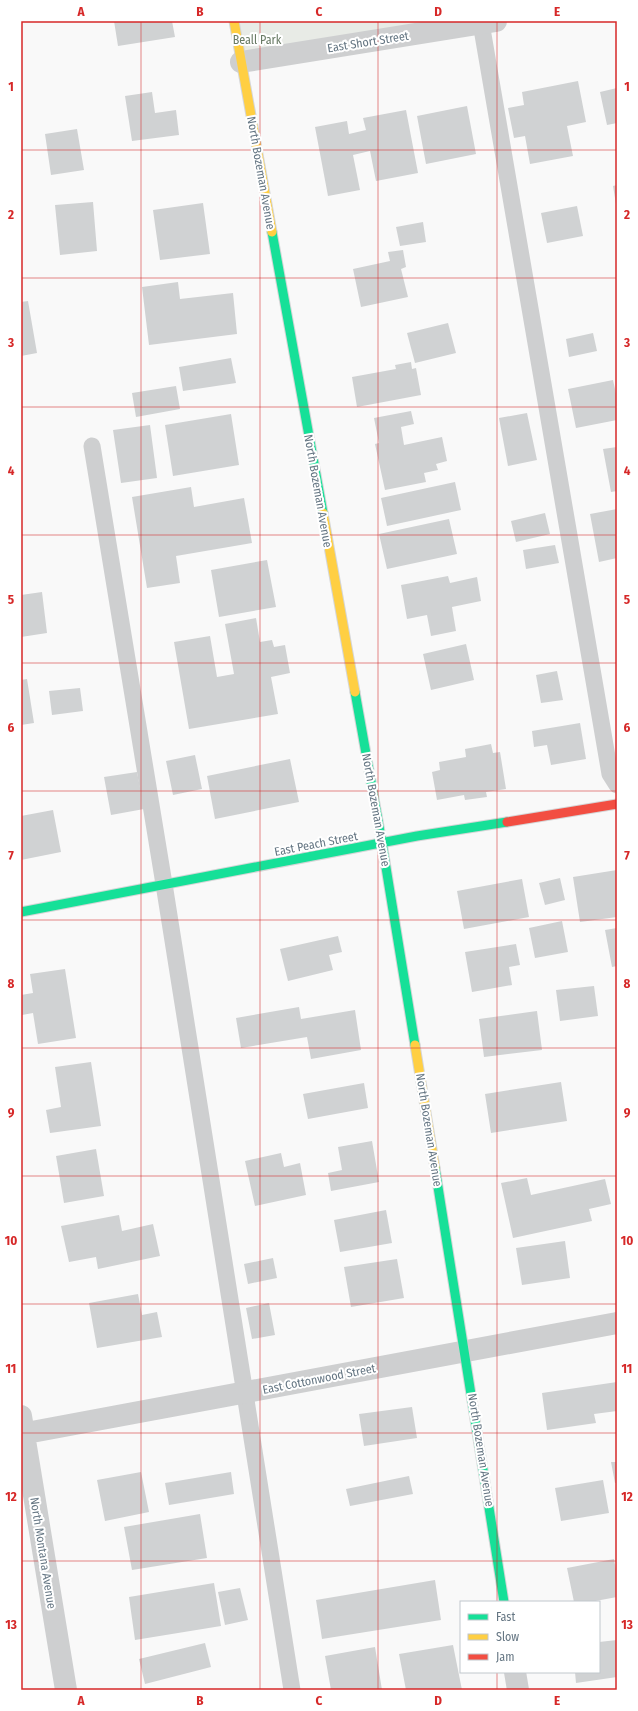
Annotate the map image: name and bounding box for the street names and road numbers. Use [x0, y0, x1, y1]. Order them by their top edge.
street label: East Short Street [326, 29, 410, 55]
street label: North Bozeman Avenue [244, 115, 278, 231]
street label: North Bozeman Avenue [301, 433, 335, 549]
street label: North Bozeman Avenue [359, 752, 393, 868]
street label: East Peach Street [273, 829, 359, 859]
street label: North Bozeman Avenue [413, 1072, 445, 1188]
street label: East Cottonwood Street [261, 1361, 377, 1397]
street label: North Bozeman Avenue [465, 1392, 497, 1508]
street label: North Montana Avenue [27, 1496, 59, 1610]

